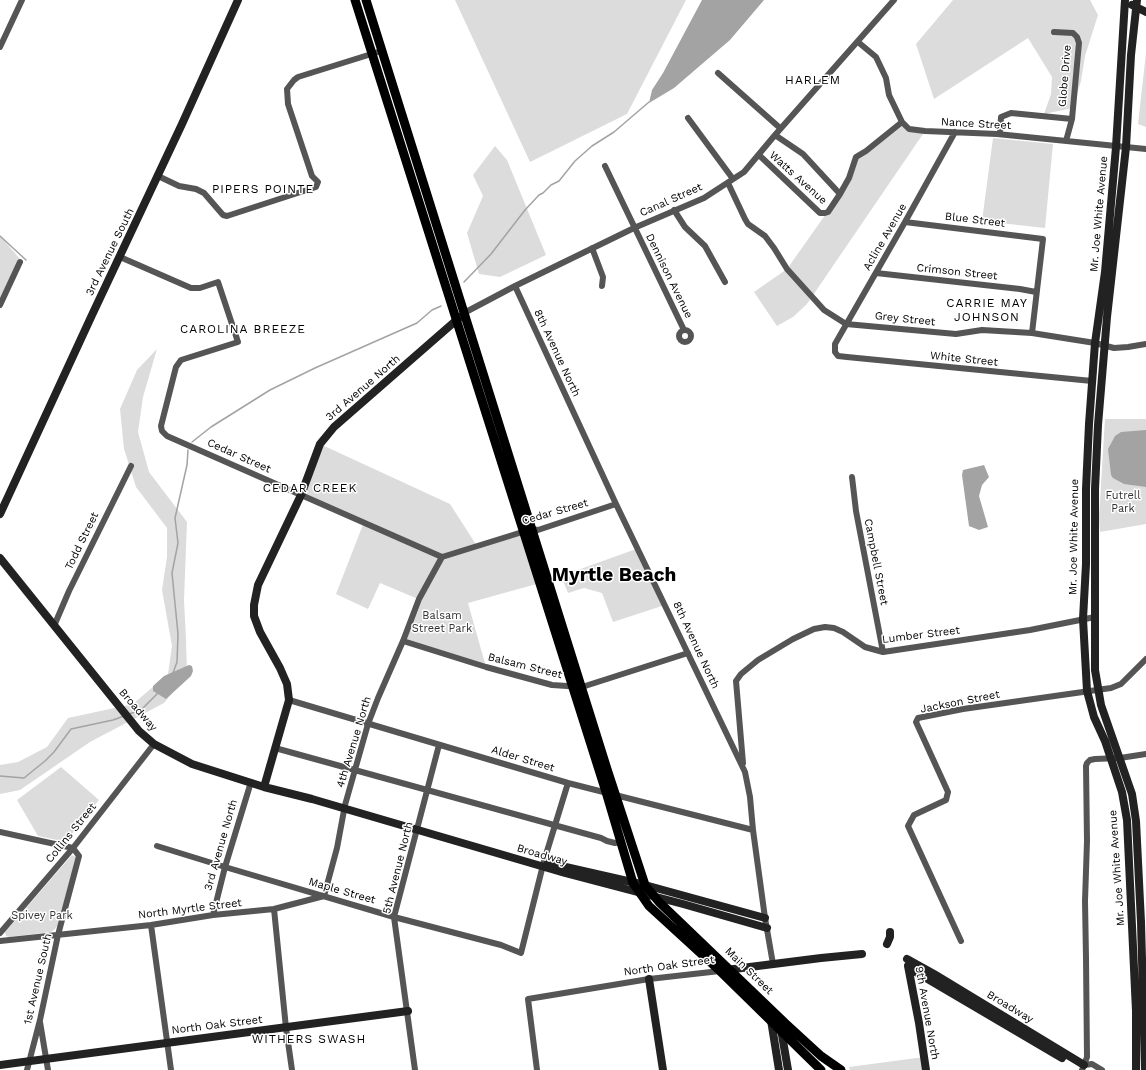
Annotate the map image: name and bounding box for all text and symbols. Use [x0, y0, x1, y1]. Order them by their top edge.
street label: Globe Drive [1056, 44, 1074, 108]
district label: HARLEM [785, 73, 841, 87]
street label: Nance Street [940, 116, 1012, 132]
street label: Watts Avenue [766, 149, 830, 207]
street label: Mr. Joe White Avenue [1087, 155, 1111, 273]
street label: Canal Street [638, 180, 704, 220]
district label: PIPERS POINTE [212, 182, 314, 196]
street label: Acline Avenue [860, 201, 910, 273]
street label: 3rd Avenue South [83, 206, 137, 298]
street label: Blue Street [944, 210, 1006, 230]
street label: Dennison Avenue [643, 231, 695, 321]
street label: Crimson Street [916, 261, 998, 283]
district label: CARRIE MAY JOHNSON [946, 296, 1028, 324]
street label: 8th Avenue North [531, 307, 583, 399]
street label: Grey Street [874, 309, 936, 329]
district label: CAROLINA BREEZE [180, 322, 306, 336]
street label: White Street [929, 349, 999, 369]
street label: 3rd Avenue North [323, 352, 403, 424]
street label: Cedar Street [205, 436, 273, 476]
street label: Mr. Joe White Avenue [1066, 479, 1082, 595]
district label: CEDAR CREEK [263, 481, 357, 495]
park label: Futrell Park [1105, 489, 1141, 515]
street label: Cedar Street [520, 496, 590, 528]
street label: Todd Street [62, 510, 102, 572]
street label: Campbell Street [861, 518, 891, 606]
district label: Myrtle Beach [552, 564, 676, 586]
street label: 8th Avenue North [670, 599, 722, 691]
park label: Balsam Street Park [412, 609, 472, 635]
street label: Lumber Street [881, 624, 961, 646]
street label: Balsam Street [486, 650, 564, 682]
street label: Broadway [116, 686, 160, 734]
street label: Jackson Street [919, 688, 1001, 716]
street label: 4th Avenue North [334, 695, 374, 789]
street label: Alder Street [490, 743, 556, 775]
street label: 3rd Avenue North [202, 798, 240, 892]
street label: Collins Street [43, 800, 99, 866]
street label: Mr. Joe White Avenue [1106, 809, 1128, 927]
street label: 5th Avenue North [380, 821, 416, 915]
street label: Broadway [515, 842, 569, 868]
street label: Maple Street [307, 875, 377, 907]
street label: North Myrtle Street [137, 896, 243, 922]
park label: Spivey Park [11, 909, 73, 923]
street label: 1st Avenue South [21, 932, 55, 1026]
street label: Main Street [722, 945, 776, 997]
street label: North Oak Street [623, 953, 715, 979]
street label: 9th Avenue North [912, 965, 942, 1061]
street label: Broadway [984, 988, 1036, 1026]
street label: North Oak Street [171, 1013, 263, 1037]
district label: WITHERS SWASH [252, 1032, 366, 1046]

